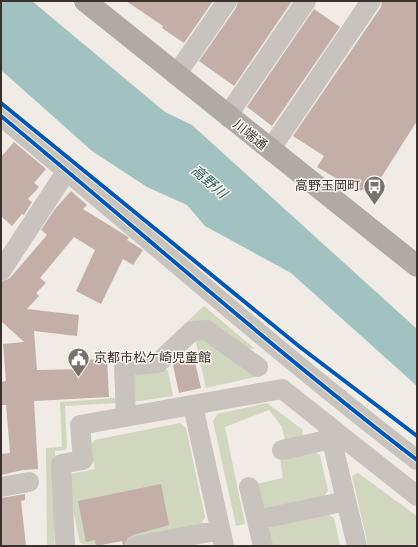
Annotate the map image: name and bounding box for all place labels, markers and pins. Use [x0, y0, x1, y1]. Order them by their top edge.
bus stop icon: 高野玉岡町 [362, 173, 388, 206]
place label: 高野玉岡町 [295, 178, 360, 194]
public building icon: 京都市松ケ崎児童館 [65, 345, 91, 378]
place label: 京都市松ケ崎児童館 [94, 350, 211, 366]

